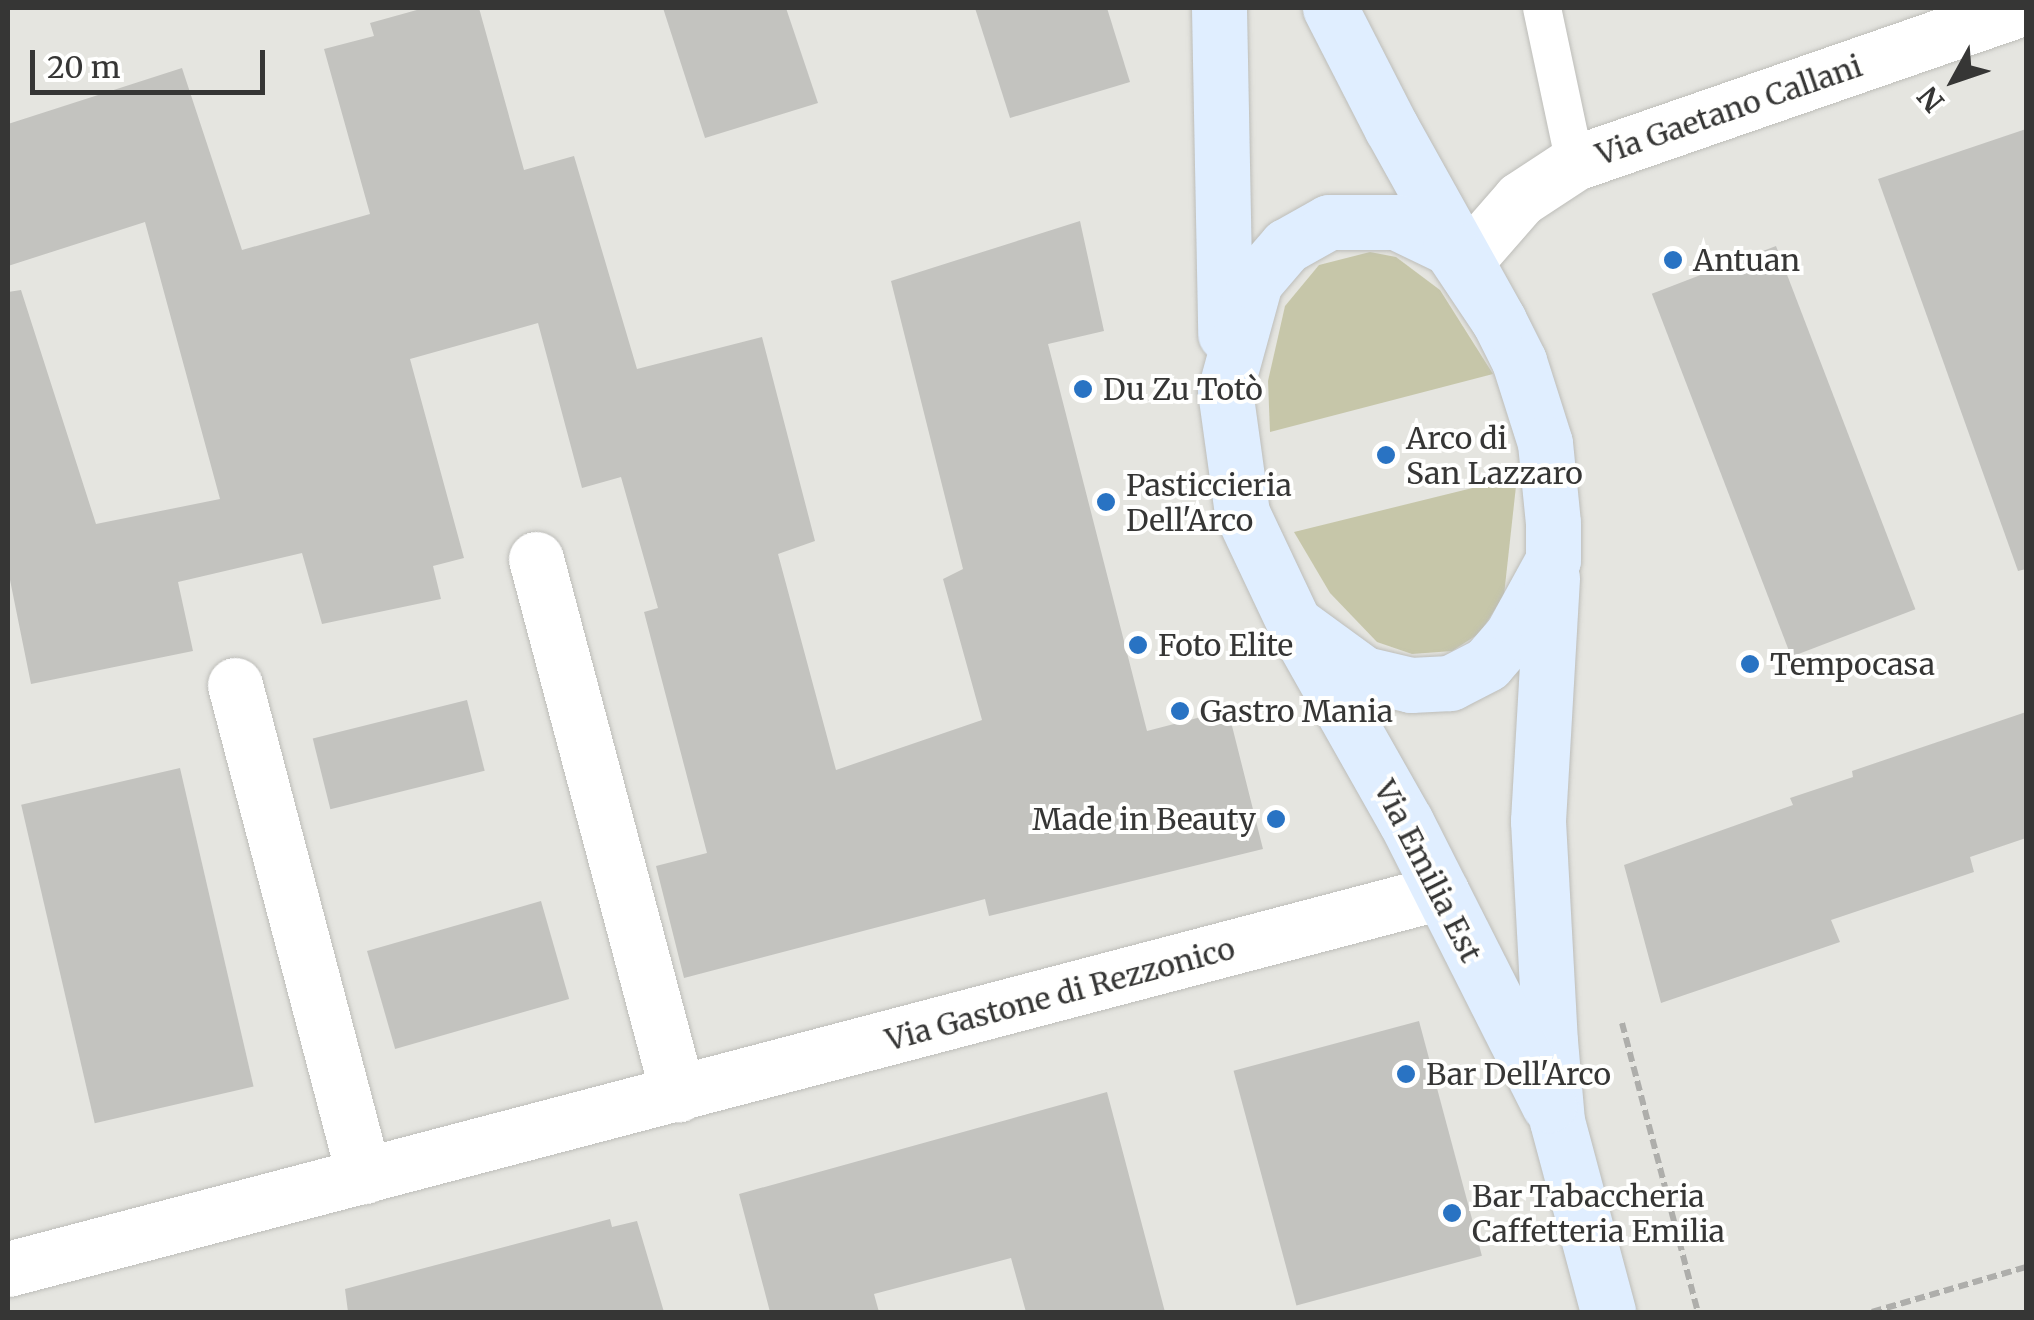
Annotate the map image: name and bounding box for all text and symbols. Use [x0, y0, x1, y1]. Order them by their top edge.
scale bar [35, 30, 270, 92]
north arrow [1904, 30, 2004, 130]
text: 20 m [47, 48, 120, 86]
street label: Via Gaetano Callani [1591, 48, 1867, 172]
text: N [1910, 79, 1952, 119]
place label: Antuan [1693, 242, 1800, 278]
marker: Antuan [1662, 249, 1684, 271]
place label: Du Zu Totò [1103, 371, 1263, 407]
marker: Du Zu Totò [1072, 378, 1094, 400]
place label: Arco di San Lazzaro [1406, 420, 1583, 490]
marker: Arco di San Lazzaro [1375, 444, 1397, 466]
place label: Pasticcieria Dell'Arco [1126, 467, 1292, 538]
marker: Pasticcieria Dell'Arco [1095, 491, 1117, 513]
place label: Foto Elite [1158, 627, 1293, 663]
marker: Foto Elite [1127, 634, 1149, 656]
place label: Tempocasa [1770, 646, 1935, 682]
marker: Tempocasa [1739, 653, 1761, 675]
place label: Gastro Mania [1200, 693, 1393, 729]
marker: Gastro Mania [1169, 700, 1191, 722]
street label: Via Emilia Est [1367, 774, 1489, 968]
place label: Made in Beauty [1032, 801, 1256, 837]
marker: Made in Beauty [1265, 808, 1287, 830]
street label: Via Gastone di Rezzonico [882, 930, 1238, 1058]
place label: Bar Dell'Arco [1426, 1056, 1611, 1092]
marker: Bar Dell'Arco [1395, 1063, 1417, 1085]
place label: Bar Tabaccheria Caffetteria Emilia [1472, 1178, 1725, 1248]
marker: Bar Tabaccheria Caffetteria Emilia [1441, 1202, 1463, 1224]

